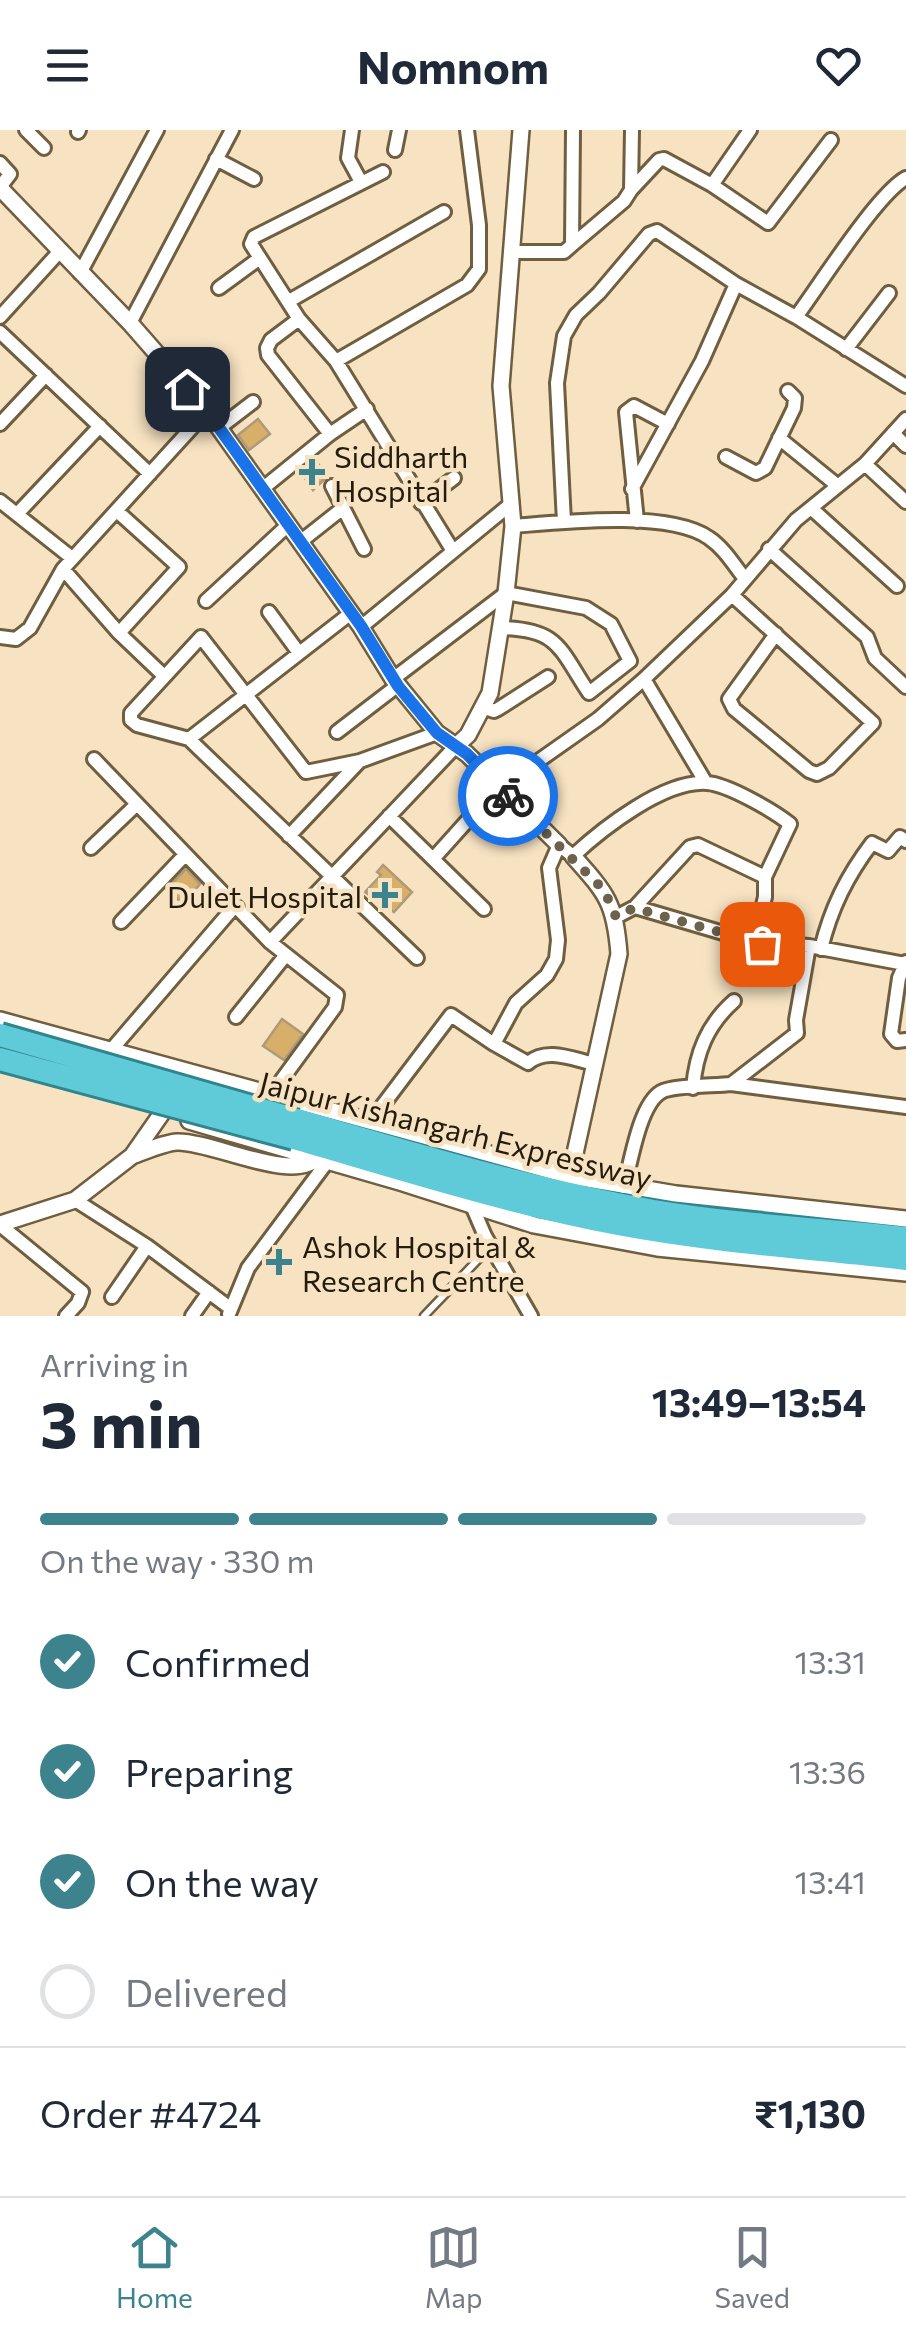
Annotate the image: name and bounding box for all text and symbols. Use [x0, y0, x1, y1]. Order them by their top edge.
icon: menu [40, 38, 95, 93]
text: Nomnom [357, 38, 549, 93]
icon: heart [811, 38, 866, 93]
pin [145, 347, 230, 432]
icon: home [160, 362, 215, 417]
place label: Siddharth Hospital [334, 437, 468, 508]
marker: Siddharth Hospital [299, 459, 325, 485]
courier [458, 746, 558, 846]
icon: bike [481, 769, 536, 824]
place label: Dulet Hospital [167, 877, 362, 914]
marker: Dulet Hospital [372, 882, 398, 908]
pin [720, 902, 805, 987]
icon: bag [735, 917, 790, 972]
street label: Jaipur Kishangarh Expressway [256, 1062, 656, 1196]
place label: Ashok Hospital & Research Centre [302, 1227, 536, 1298]
marker: Ashok Hospital & Research Centre [266, 1249, 292, 1275]
text: Arriving in [40, 1344, 189, 1384]
text: 13:49–13:54 [652, 1378, 866, 1425]
text: 3 min [40, 1382, 203, 1461]
text: On the way · 330 m [40, 1540, 314, 1580]
icon: check [40, 1634, 95, 1689]
text: Confirmed [125, 1638, 311, 1685]
text: 13:31 [795, 1641, 866, 1681]
icon: check [40, 1744, 95, 1799]
text: Preparing [125, 1748, 293, 1795]
text: 13:36 [789, 1751, 866, 1791]
icon: check [40, 1854, 95, 1909]
text: On the way [125, 1858, 319, 1905]
text: 13:41 [795, 1861, 866, 1901]
text: Delivered [125, 1968, 288, 2015]
text: Order #4724 [40, 2089, 261, 2136]
text: ₹1,130 [754, 2089, 866, 2136]
tab: Home [116, 2220, 193, 2314]
tab: Map [425, 2220, 483, 2314]
tab: Saved [714, 2220, 790, 2314]

